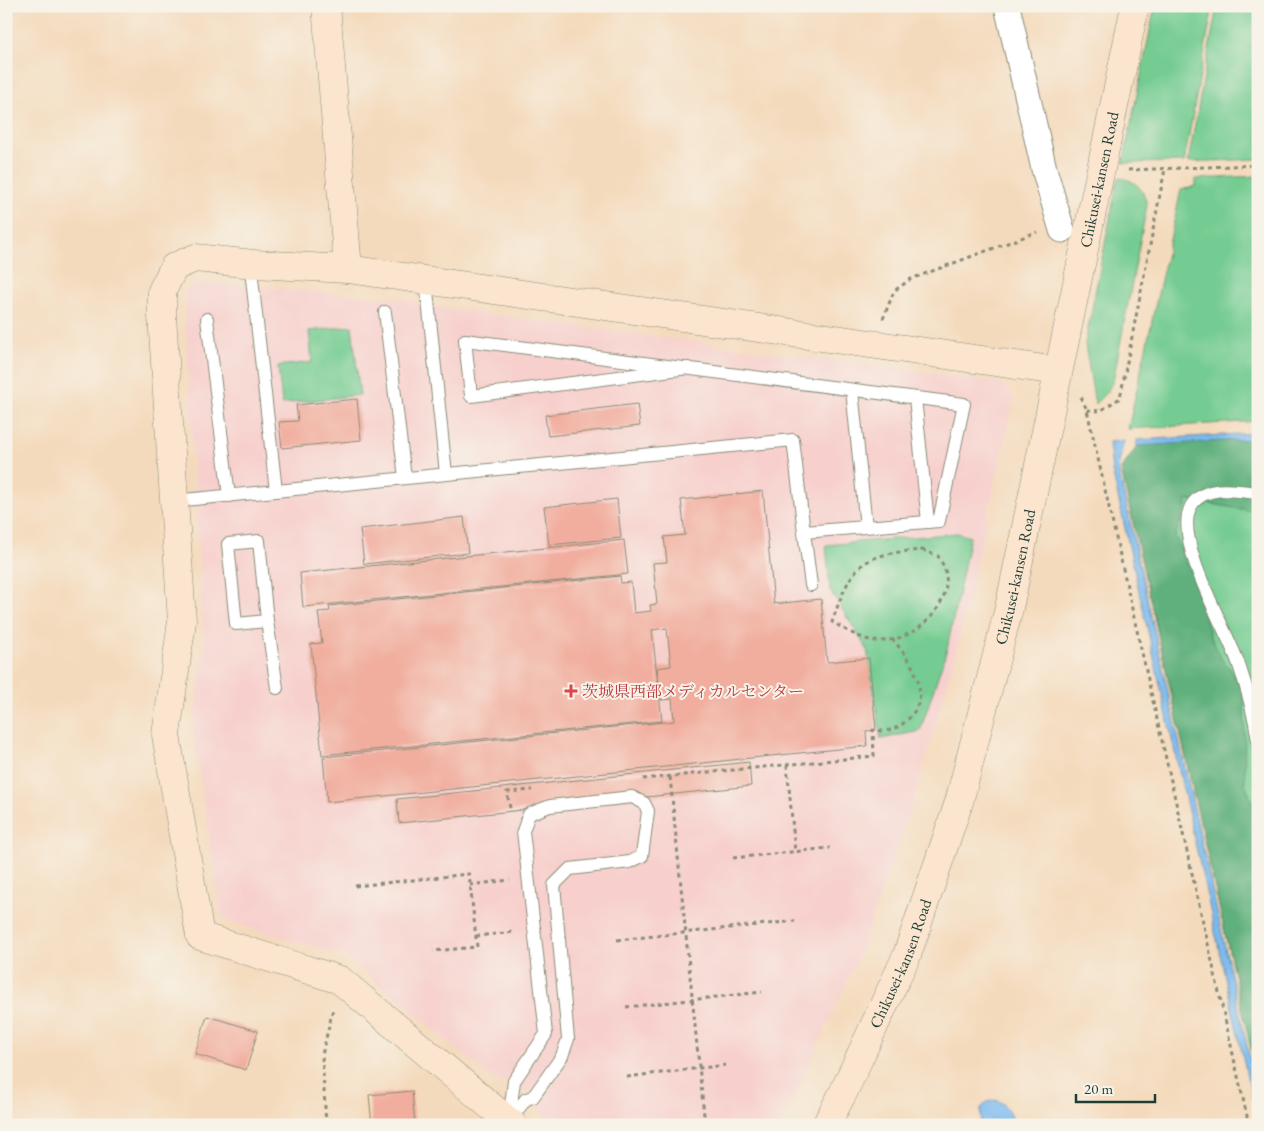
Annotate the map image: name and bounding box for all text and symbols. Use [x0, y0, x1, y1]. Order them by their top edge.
street label: Chikusei-kansen Road [1075, 109, 1124, 249]
street label: Chikusei-kansen Road [990, 506, 1041, 647]
place label: 茨城県西部メディカルセンター [582, 681, 804, 702]
marker: 茨城県西部メディカルセンター [564, 684, 578, 698]
street label: Chikusei-kansen Road [864, 895, 937, 1032]
scale bar [1076, 1071, 1155, 1103]
text: 20 m [1084, 1079, 1113, 1098]

